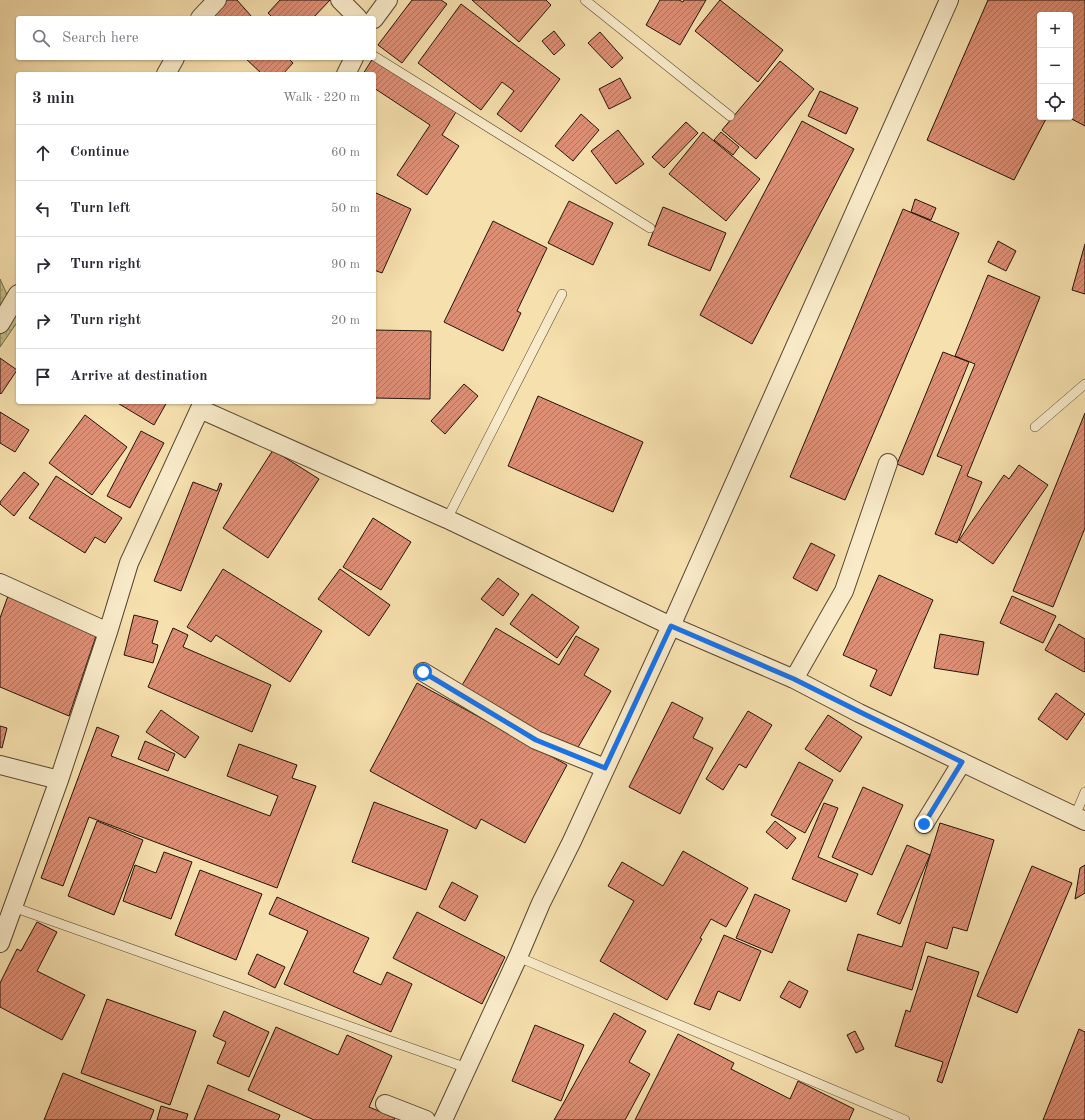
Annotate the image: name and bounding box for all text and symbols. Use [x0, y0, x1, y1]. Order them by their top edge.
map controls [1037, 12, 1073, 120]
button: + [1037, 12, 1073, 48]
search box [16, 16, 376, 60]
icon: search [30, 27, 52, 49]
text: Search here [62, 31, 139, 46]
button: − [1037, 48, 1073, 84]
button: locate [1037, 84, 1073, 120]
text: 3 min [32, 90, 75, 107]
text: Walk · 220 m [283, 91, 360, 104]
icon: ahead [32, 142, 54, 164]
text: Continue [70, 145, 129, 160]
text: 60 m [331, 146, 360, 159]
icon: left [32, 198, 54, 220]
text: Turn left [70, 201, 130, 216]
text: 50 m [331, 202, 360, 215]
icon: right [32, 254, 54, 276]
text: Turn right [70, 257, 141, 272]
text: 90 m [331, 258, 360, 271]
icon: right [32, 310, 54, 332]
text: Turn right [70, 313, 141, 328]
text: 20 m [331, 314, 360, 327]
icon: arrive [32, 366, 54, 388]
text: Arrive at destination [70, 369, 208, 384]
route start [414, 663, 432, 681]
route end [915, 815, 933, 833]

